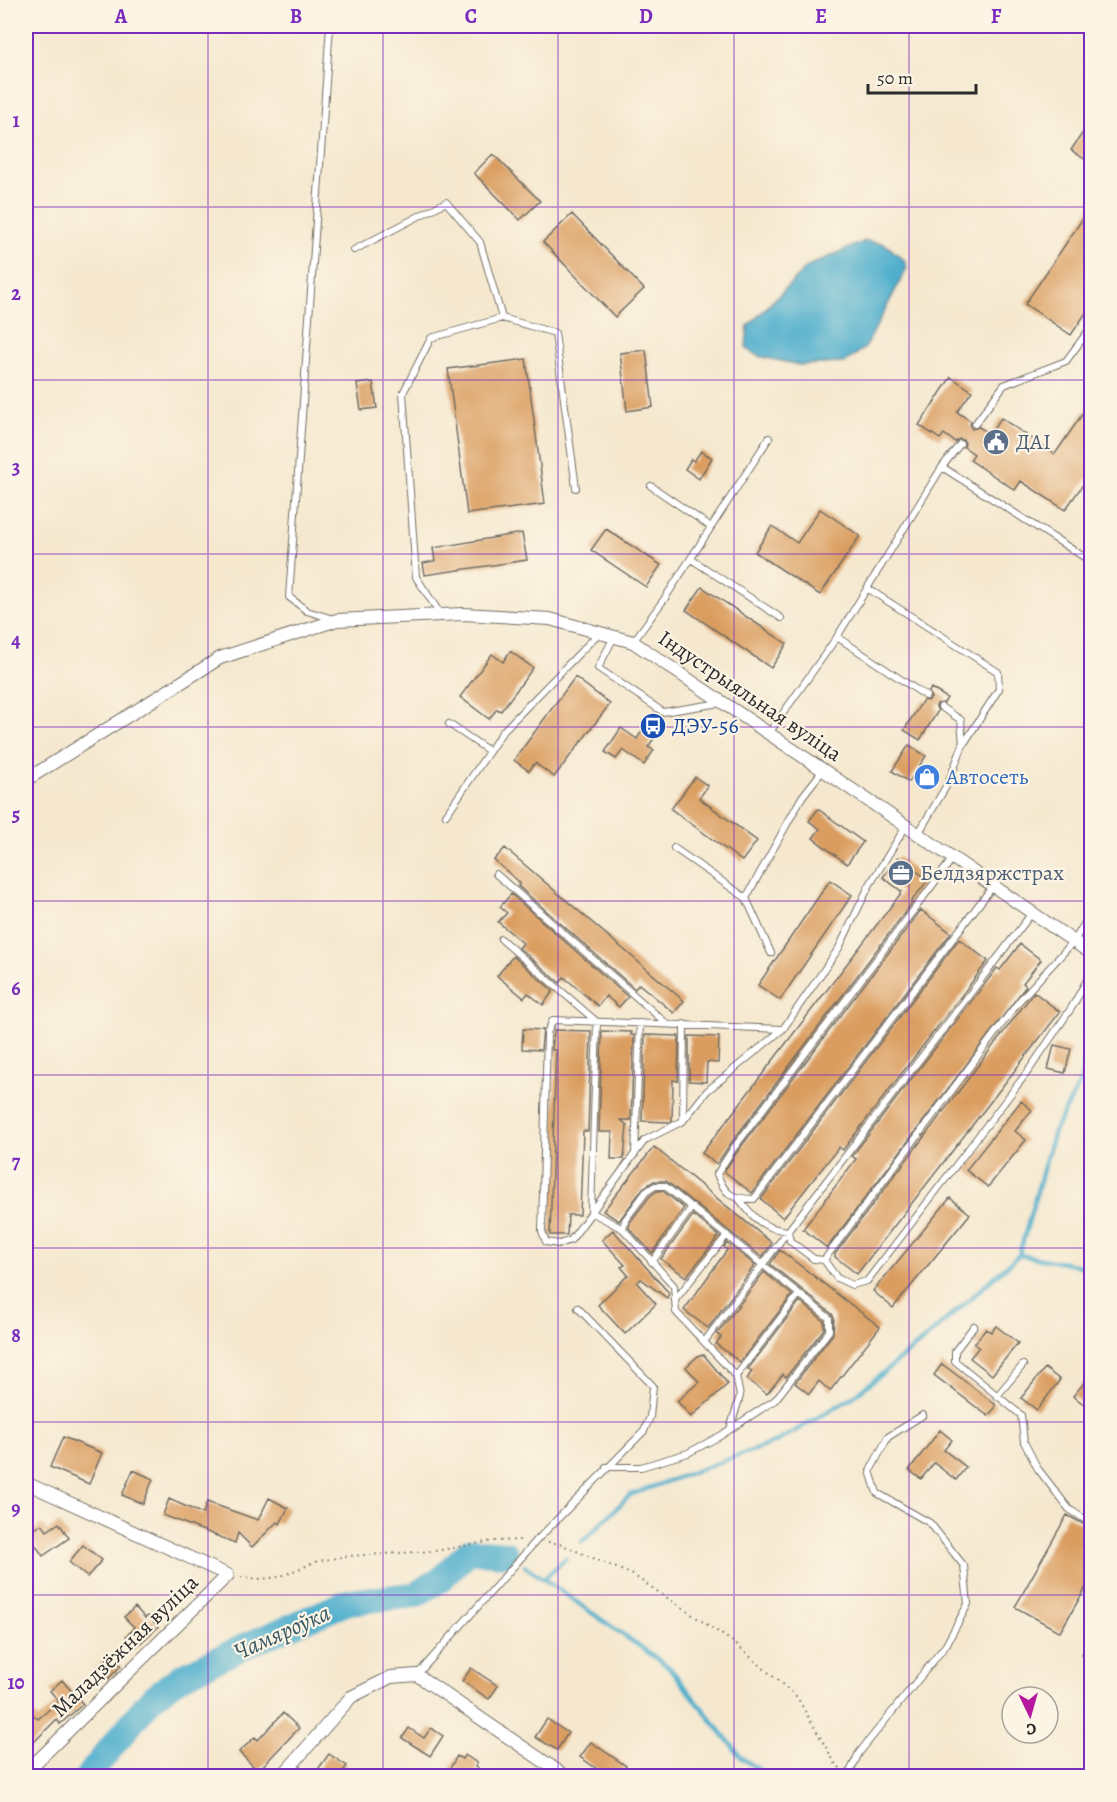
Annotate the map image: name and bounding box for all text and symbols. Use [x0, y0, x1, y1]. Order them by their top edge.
text: A [114, 3, 128, 30]
text: B [290, 3, 302, 30]
text: C [465, 3, 477, 30]
text: D [639, 3, 653, 30]
text: E [815, 3, 827, 30]
text: F [991, 3, 1002, 30]
scale bar [868, 57, 976, 95]
text: 50 m [877, 66, 913, 90]
text: 1 [12, 107, 20, 134]
text: 2 [11, 280, 21, 307]
public building icon: ДАІ [981, 427, 1011, 457]
place label: ДАІ [1016, 427, 1051, 457]
text: 3 [12, 454, 20, 481]
street label: Індустрыяльная вуліца [652, 623, 848, 769]
text: 4 [11, 627, 21, 654]
bus stop icon: ДЭУ-56 [638, 711, 668, 741]
place label: ДЭУ-56 [672, 711, 739, 741]
shop icon: Автосеть [912, 762, 942, 792]
place label: Автосеть [945, 762, 1029, 792]
text: 5 [12, 801, 20, 828]
office icon: Белдзяржстрах [886, 858, 916, 888]
place label: Белдзяржстрах [920, 858, 1064, 888]
text: 6 [11, 975, 21, 1002]
text: 7 [12, 1148, 21, 1175]
text: 8 [11, 1322, 21, 1349]
text: 9 [11, 1495, 21, 1522]
street label: Маладзёжная вуліца [45, 1567, 206, 1724]
water label: Чамяроўка [229, 1597, 335, 1667]
text: 10 [7, 1669, 25, 1696]
north arrow [1000, 1685, 1060, 1745]
text: С [1025, 1718, 1037, 1740]

